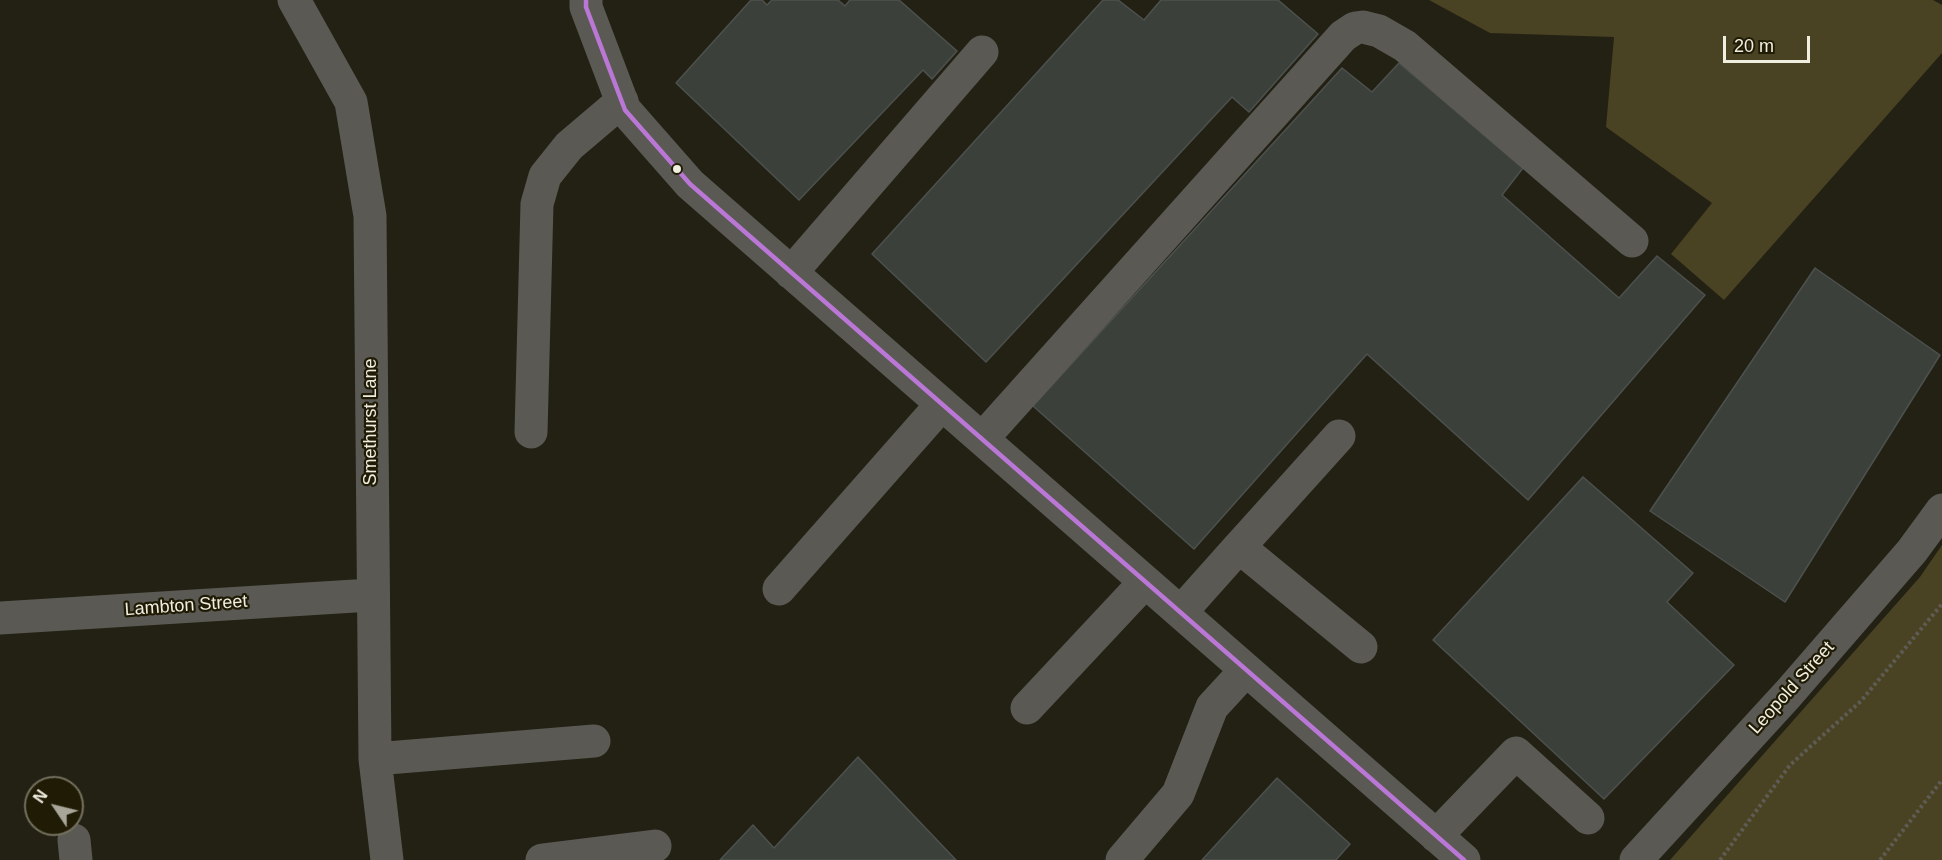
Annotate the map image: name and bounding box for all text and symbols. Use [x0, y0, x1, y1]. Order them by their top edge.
scale bar [1726, 24, 1813, 62]
text: 20 m [1734, 36, 1774, 56]
unlabelled marker [671, 163, 683, 175]
street label: Smethurst Lane [360, 358, 382, 486]
street label: Lambton Street [124, 591, 248, 621]
street label: Leopold Street [1745, 637, 1839, 739]
north arrow [24, 776, 84, 836]
text: N [30, 787, 51, 806]

